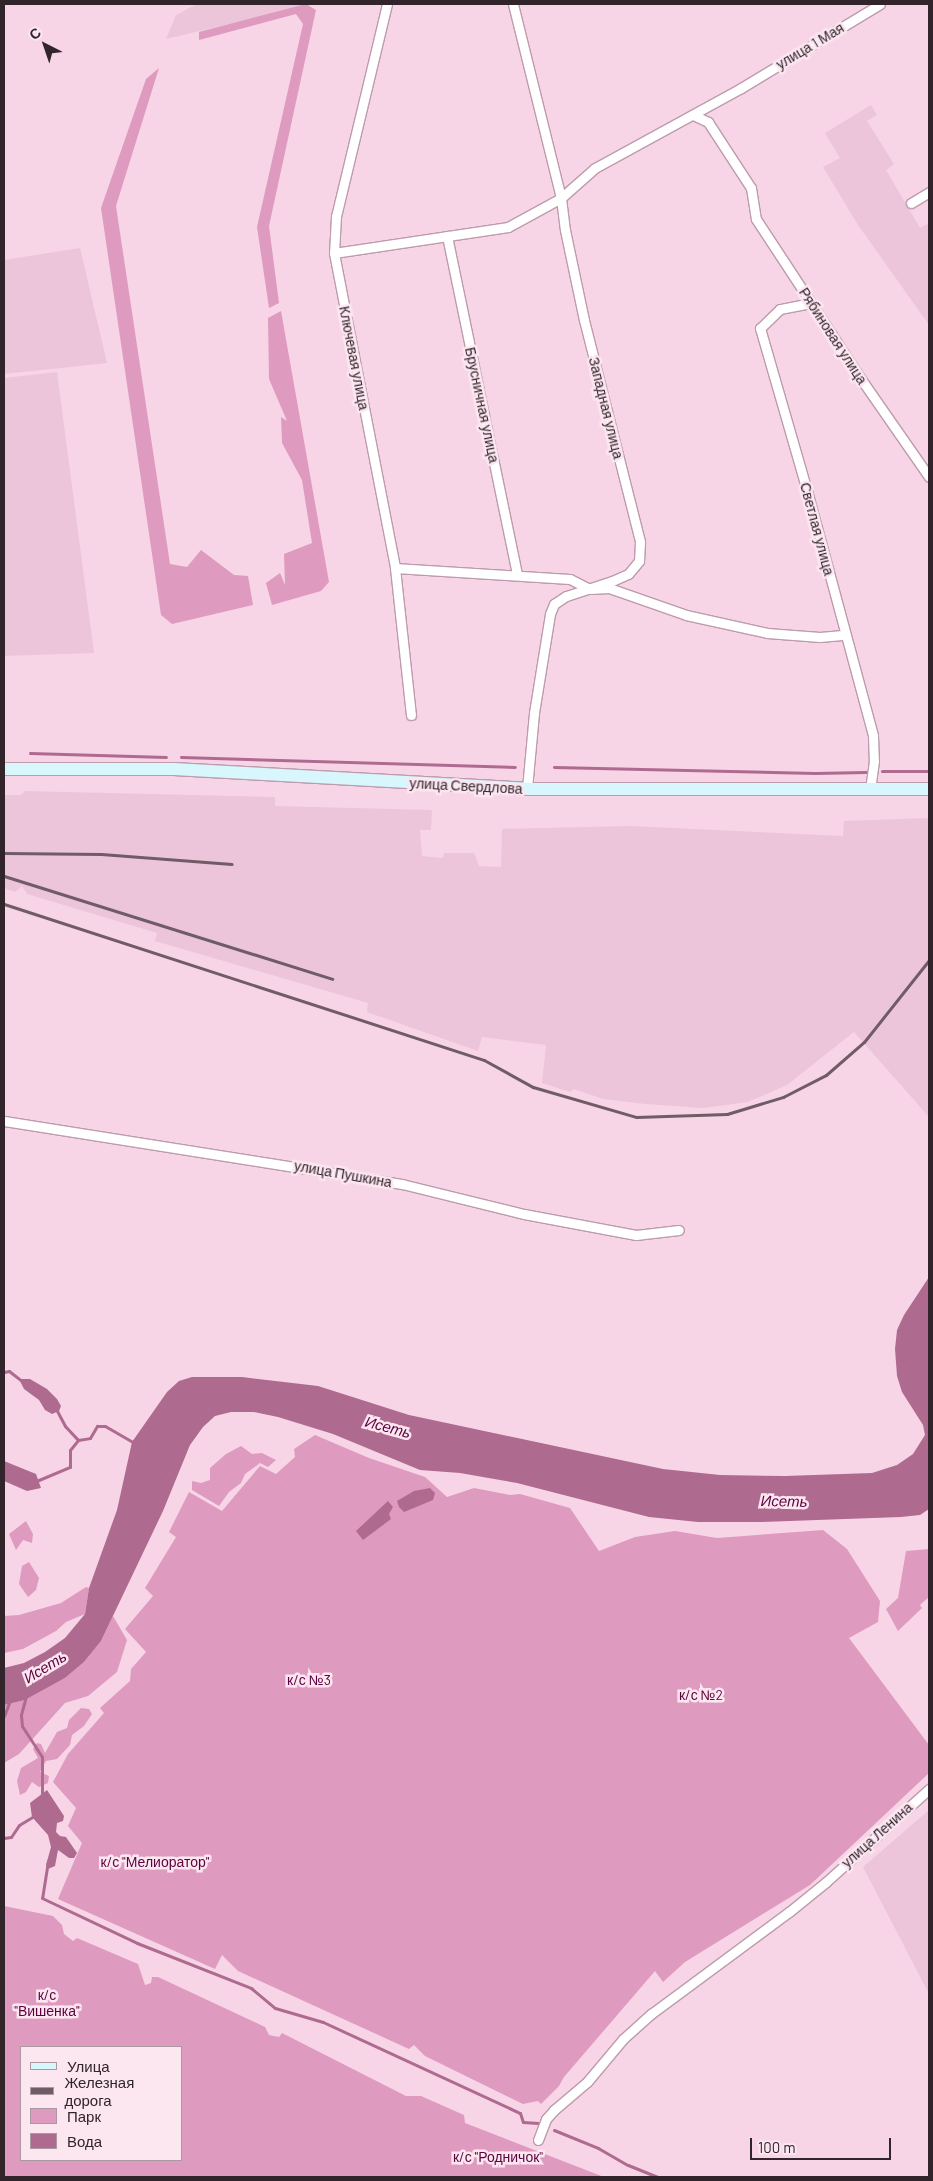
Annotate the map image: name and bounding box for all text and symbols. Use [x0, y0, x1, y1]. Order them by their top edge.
street label: улица 1 Мая [773, 19, 847, 73]
north arrow [20, 20, 70, 70]
text: С [25, 24, 44, 43]
street label: Рябиновая улица [796, 285, 870, 387]
street label: Ключевая улица [336, 305, 372, 411]
street label: Брусничная улица [462, 346, 502, 464]
street label: Западная улица [585, 355, 627, 461]
street label: Светлая улица [797, 481, 837, 577]
street label: улица Свердлова [409, 775, 523, 797]
street label: улица Пушкина [293, 1157, 393, 1191]
water label: Исеть [363, 1412, 413, 1442]
water label: Исеть [760, 1492, 808, 1510]
water label: Исеть [20, 1647, 70, 1687]
park label: к/с №3 [287, 1672, 331, 1688]
park label: к/с №2 [679, 1687, 723, 1703]
street label: улица Ленина [838, 1799, 916, 1871]
park label: к/с "Мелиоратор" [101, 1854, 209, 1870]
park label: к/с "Вишенка" [14, 1987, 80, 2020]
legend [20, 2046, 182, 2161]
text: Улица [67, 2057, 110, 2075]
text: Железная дорога [64, 2073, 134, 2109]
text: Парк [67, 2107, 101, 2125]
scale bar [753, 2128, 894, 2160]
text: Вода [67, 2132, 102, 2150]
text: 100 m [758, 2138, 796, 2156]
park label: к/с "Родничок" [453, 2149, 543, 2165]

